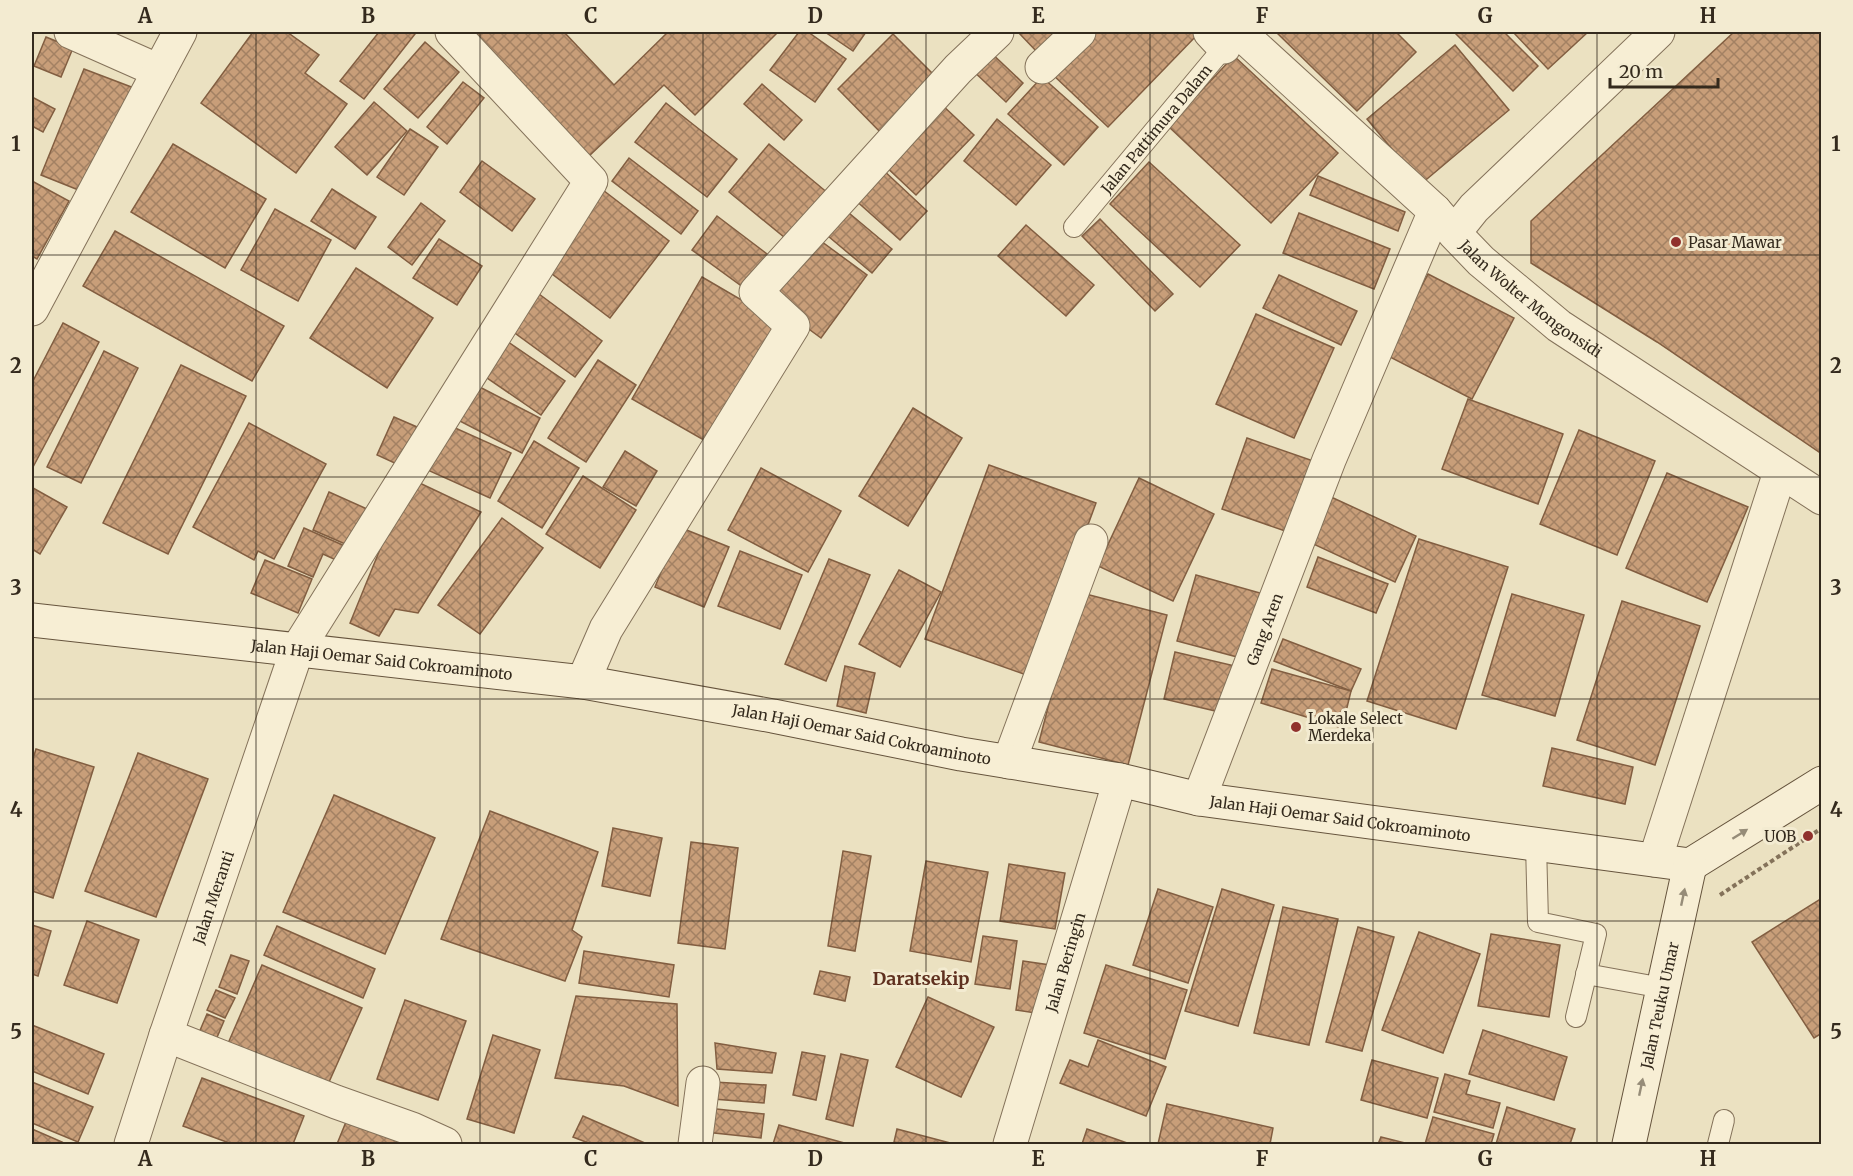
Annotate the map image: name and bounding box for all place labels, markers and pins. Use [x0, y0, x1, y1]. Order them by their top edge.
place label: Pasar Mawar [1688, 233, 1782, 252]
marker: Pasar Mawar [1669, 235, 1683, 249]
place label: Lokale Select Merdeka [1308, 709, 1403, 745]
marker: Lokale Select Merdeka [1289, 720, 1303, 734]
place label: UOB [1764, 827, 1796, 846]
marker: UOB [1801, 829, 1815, 843]

